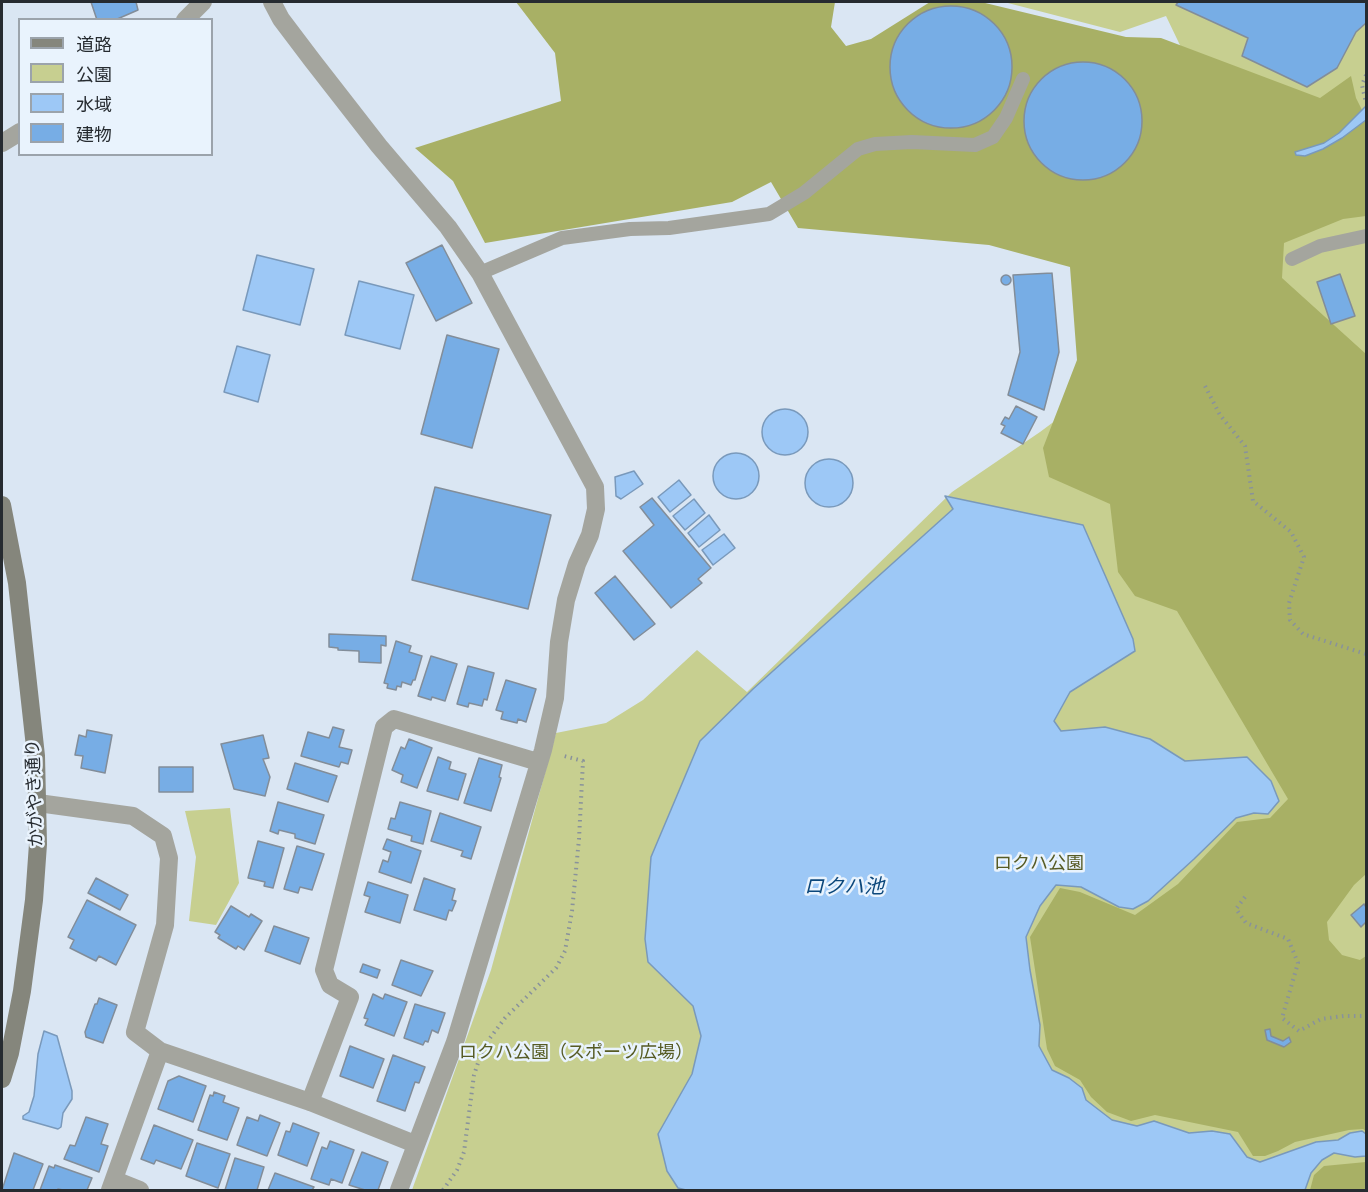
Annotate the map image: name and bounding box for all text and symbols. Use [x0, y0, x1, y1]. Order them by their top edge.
legend [18, 18, 213, 156]
text: 道路 [76, 34, 112, 56]
text: 公園 [76, 64, 112, 86]
text: 水域 [76, 94, 112, 116]
text: 建物 [76, 124, 112, 146]
street label: かがやき通り [22, 739, 48, 847]
park label: ロクハ公園 [994, 853, 1084, 875]
water label: ロクハ池 [804, 875, 884, 899]
park label: ロクハ公園（スポーツ広場） [459, 1042, 693, 1064]

